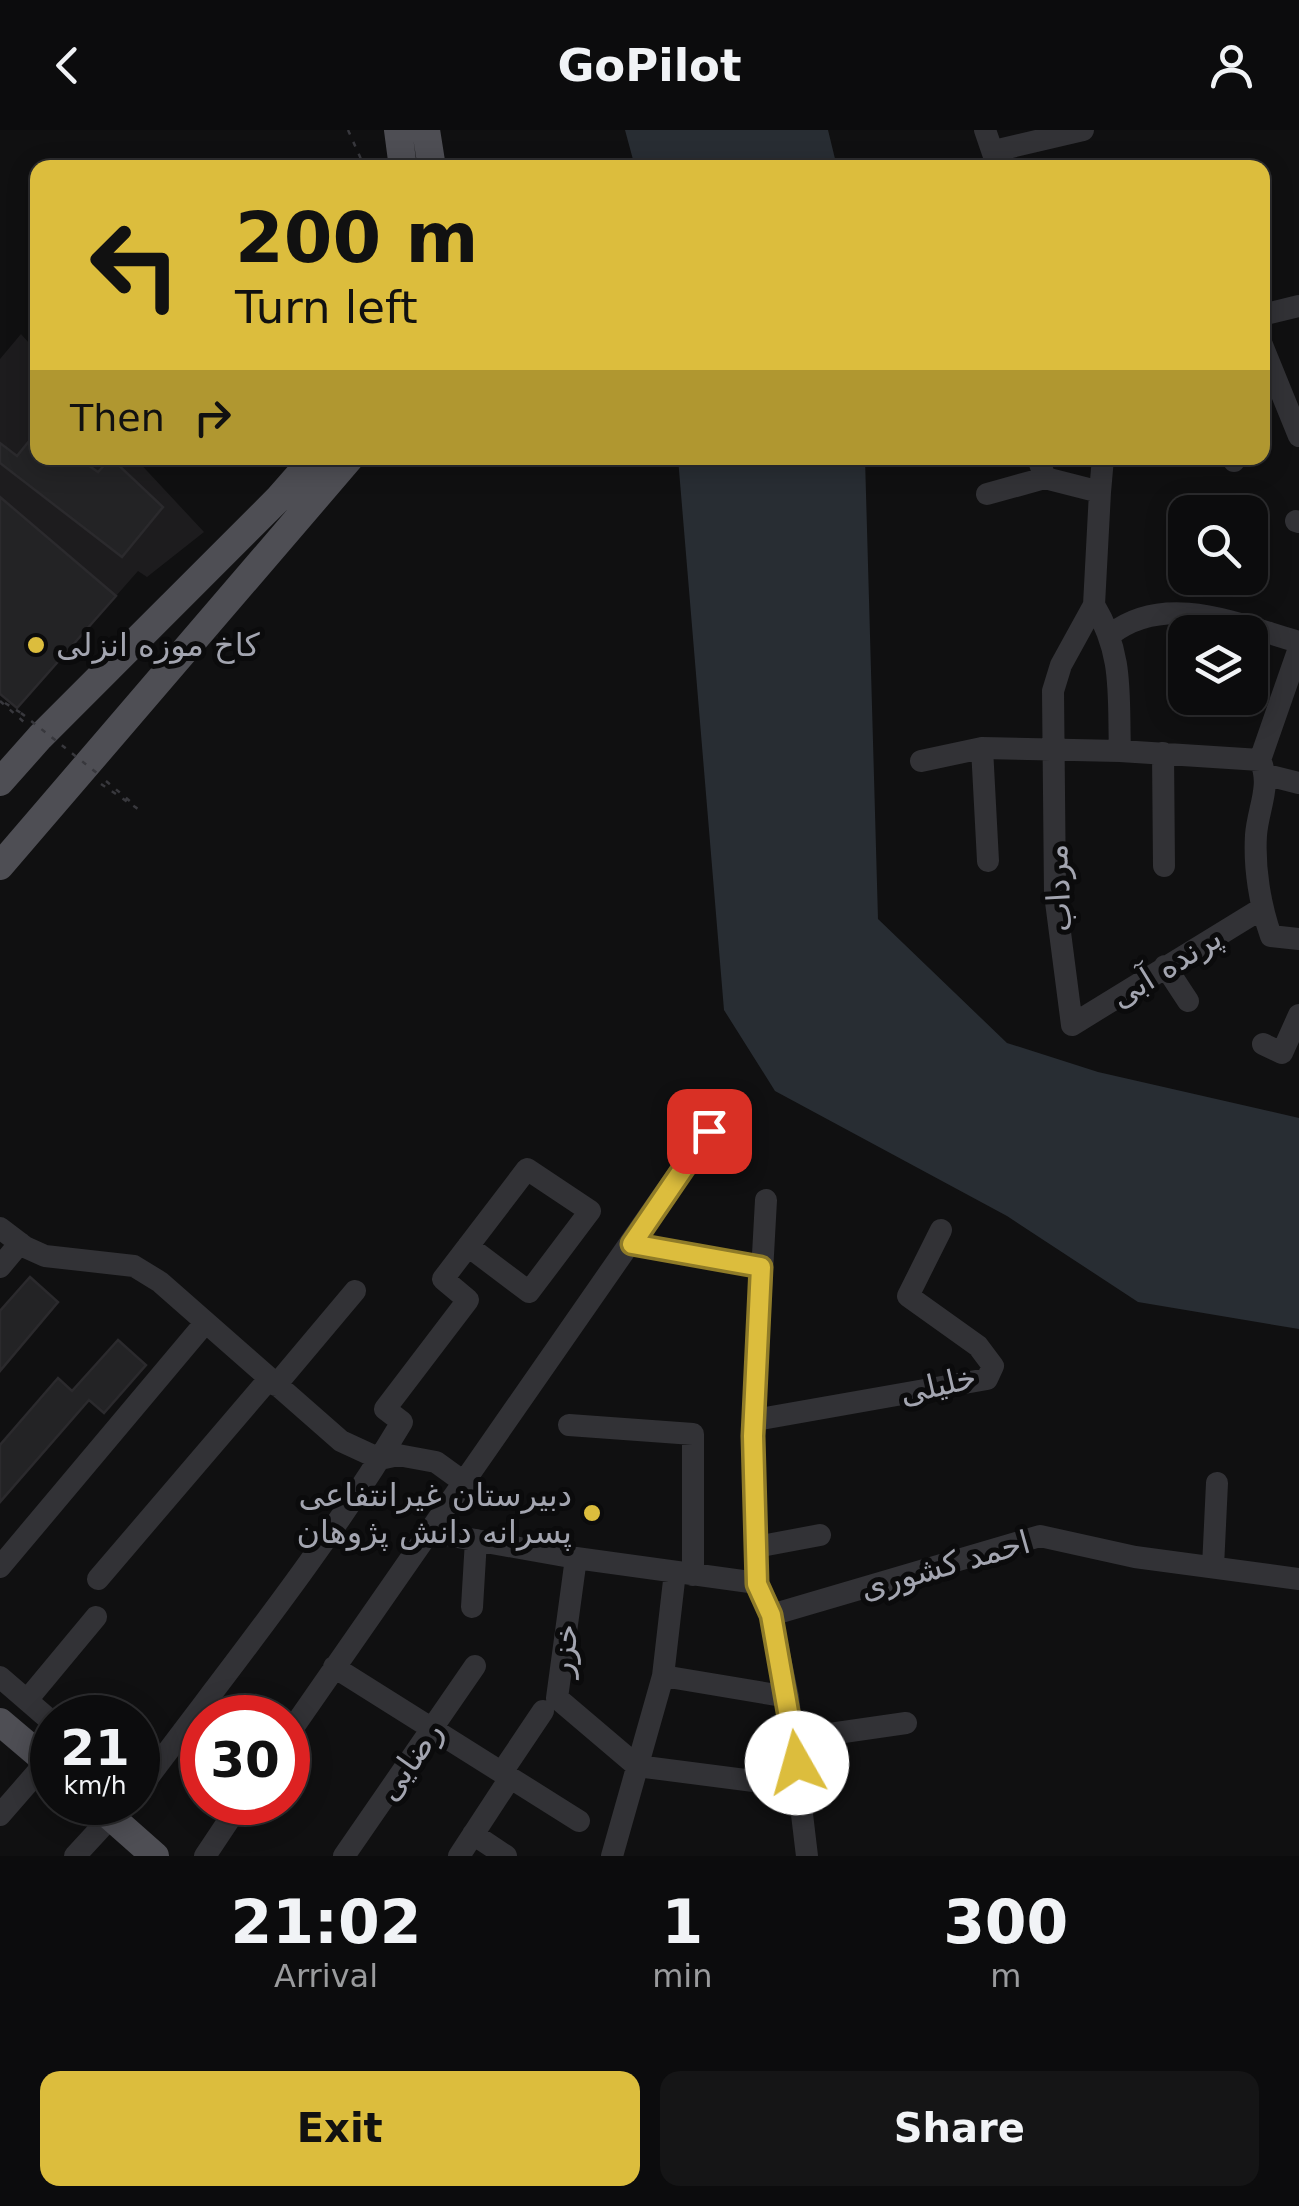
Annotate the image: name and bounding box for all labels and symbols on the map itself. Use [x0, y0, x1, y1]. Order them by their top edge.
place label: کاخ موزه انزلی [56, 626, 261, 664]
marker: کاخ موزه انزلی [25, 634, 47, 656]
street label: مرداب [1037, 843, 1079, 933]
street label: پرنده آبی [1103, 917, 1229, 1016]
pin [667, 1089, 752, 1174]
street label: خلیلی [896, 1358, 980, 1412]
place label: دبیرستان غیرانتفاعی پسرانه دانش پژوهان [297, 1476, 572, 1551]
marker: دبیرستان غیرانتفاعی پسرانه دانش پژوهان [581, 1502, 603, 1524]
street label: احمد کشوری [856, 1523, 1034, 1607]
street label: خزر [541, 1621, 586, 1681]
speed limit sign: 30 [180, 1695, 310, 1825]
position arrow [745, 1711, 849, 1815]
street label: رضایی [369, 1714, 451, 1808]

